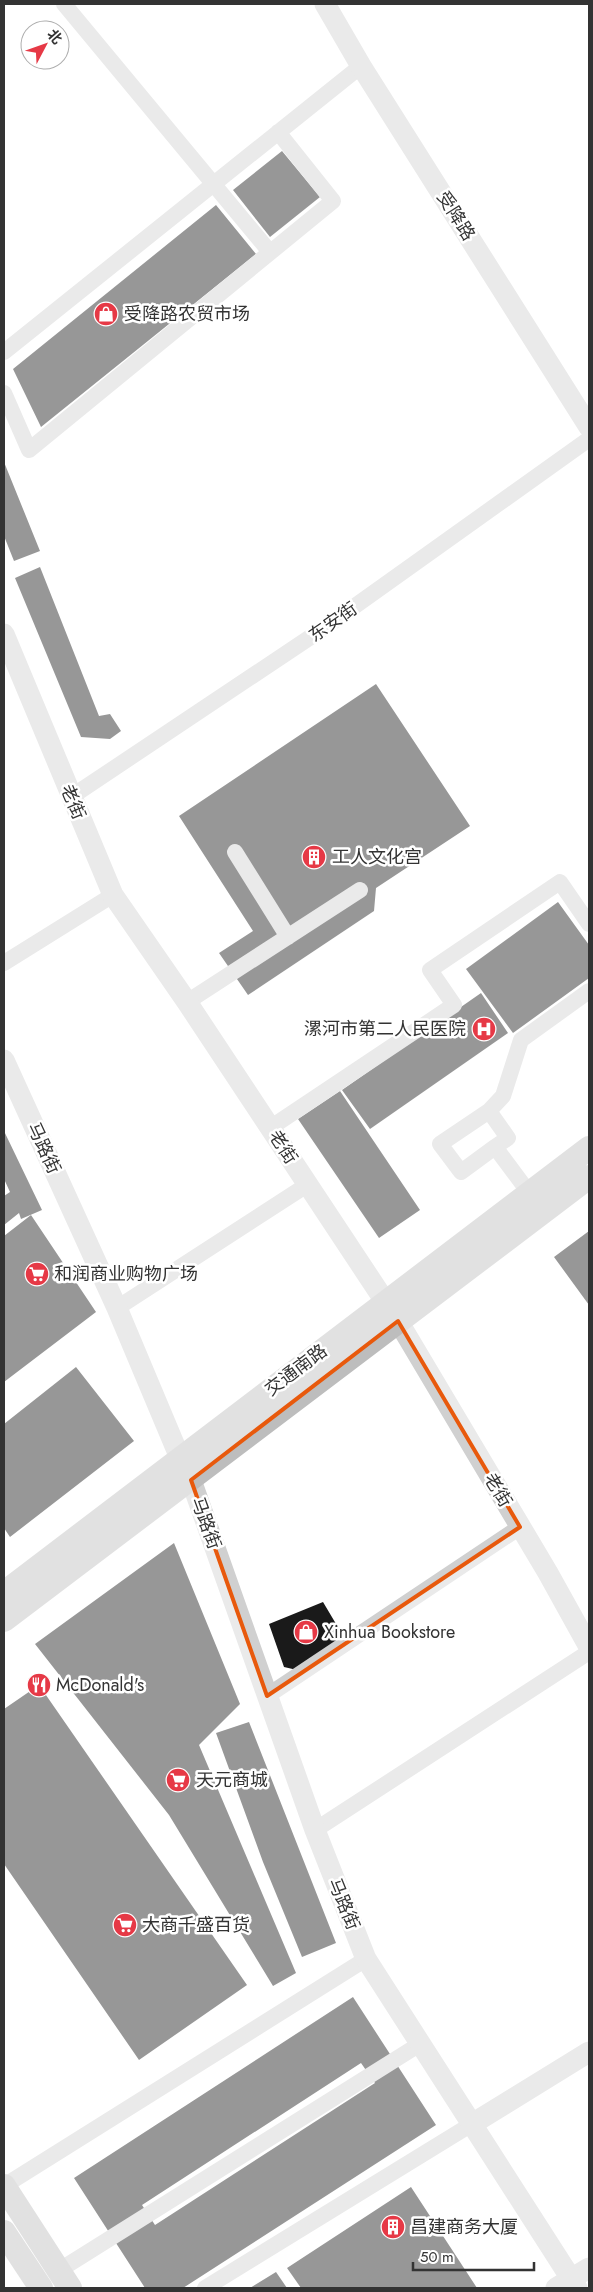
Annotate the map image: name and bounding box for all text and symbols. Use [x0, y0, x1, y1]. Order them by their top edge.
north arrow [20, 20, 70, 70]
text: 北 [43, 25, 67, 48]
street label: 受降路 [431, 186, 481, 246]
shop icon: 受降路农贸市场 [93, 301, 119, 327]
place label: 受降路农贸市场 [124, 301, 250, 327]
street label: 东安街 [303, 596, 363, 648]
street label: 老街 [54, 780, 92, 824]
building icon: 工人文化宫 [301, 844, 327, 870]
place label: 工人文化宫 [332, 844, 422, 870]
place label: 漯河市第二人民医院 [304, 1016, 466, 1042]
hospital icon: 漯河市第二人民医院 [471, 1016, 497, 1042]
street label: 马路街 [21, 1118, 67, 1178]
street label: 老街 [262, 1125, 304, 1169]
supermarket icon: 和润商业购物广场 [24, 1261, 50, 1287]
place label: 和润商业购物广场 [54, 1261, 198, 1287]
street label: 交通南路 [259, 1338, 333, 1402]
street label: 老街 [478, 1468, 518, 1512]
street label: 马路街 [185, 1493, 227, 1553]
shop icon: Xinhua Bookstore [293, 1619, 319, 1645]
place label: Xinhua Bookstore [324, 1619, 455, 1645]
restaurant icon: McDonald's [26, 1672, 52, 1698]
place label: McDonald's [56, 1672, 144, 1698]
supermarket icon: 天元商城 [165, 1767, 191, 1793]
place label: 天元商城 [196, 1767, 268, 1793]
street label: 马路街 [322, 1874, 366, 1934]
supermarket icon: 大商千盛百货 [112, 1912, 138, 1938]
place label: 大商千盛百货 [142, 1912, 250, 1938]
building icon: 昌建商务大厦 [380, 2214, 406, 2240]
place label: 昌建商务大厦 [410, 2214, 518, 2240]
scale bar [413, 2240, 534, 2272]
text: 50 m [420, 2246, 454, 2268]

